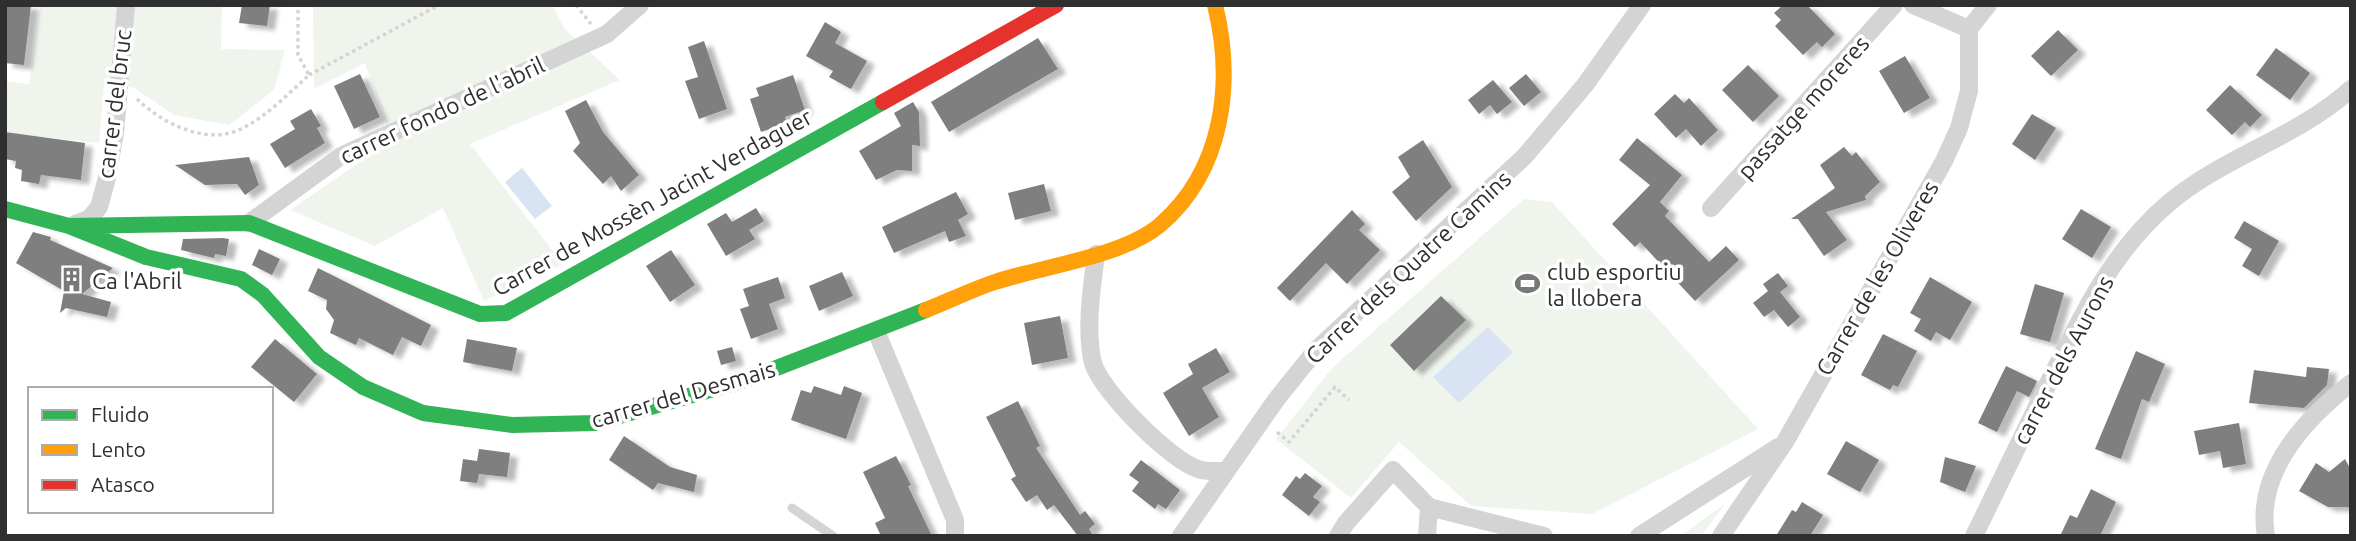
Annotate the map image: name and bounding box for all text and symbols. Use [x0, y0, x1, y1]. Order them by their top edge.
street label: carrer del bruc [92, 28, 136, 180]
street label: passatge moreres [1732, 31, 1874, 183]
street label: carrer fondo de l'abril [336, 52, 548, 168]
street label: Carrer de Mossèn Jacint Verdaguer [488, 103, 816, 300]
street label: Carrer dels Quatre Camins [1301, 166, 1515, 368]
street label: Carrer de les Oliveres [1811, 176, 1943, 380]
place label: club esportiu la llobera [1547, 259, 1682, 310]
building icon: Ca l'Abril [58, 266, 86, 294]
place label: Ca l'Abril [92, 268, 182, 293]
sports icon: club esportiu la llobera [1513, 270, 1541, 298]
street label: carrer dels Aurons [2008, 271, 2118, 449]
street label: carrer del Desmais [588, 356, 778, 432]
legend [28, 387, 273, 513]
text: Fluido [91, 402, 149, 426]
text: Lento [91, 437, 146, 461]
text: Atasco [91, 472, 155, 496]

